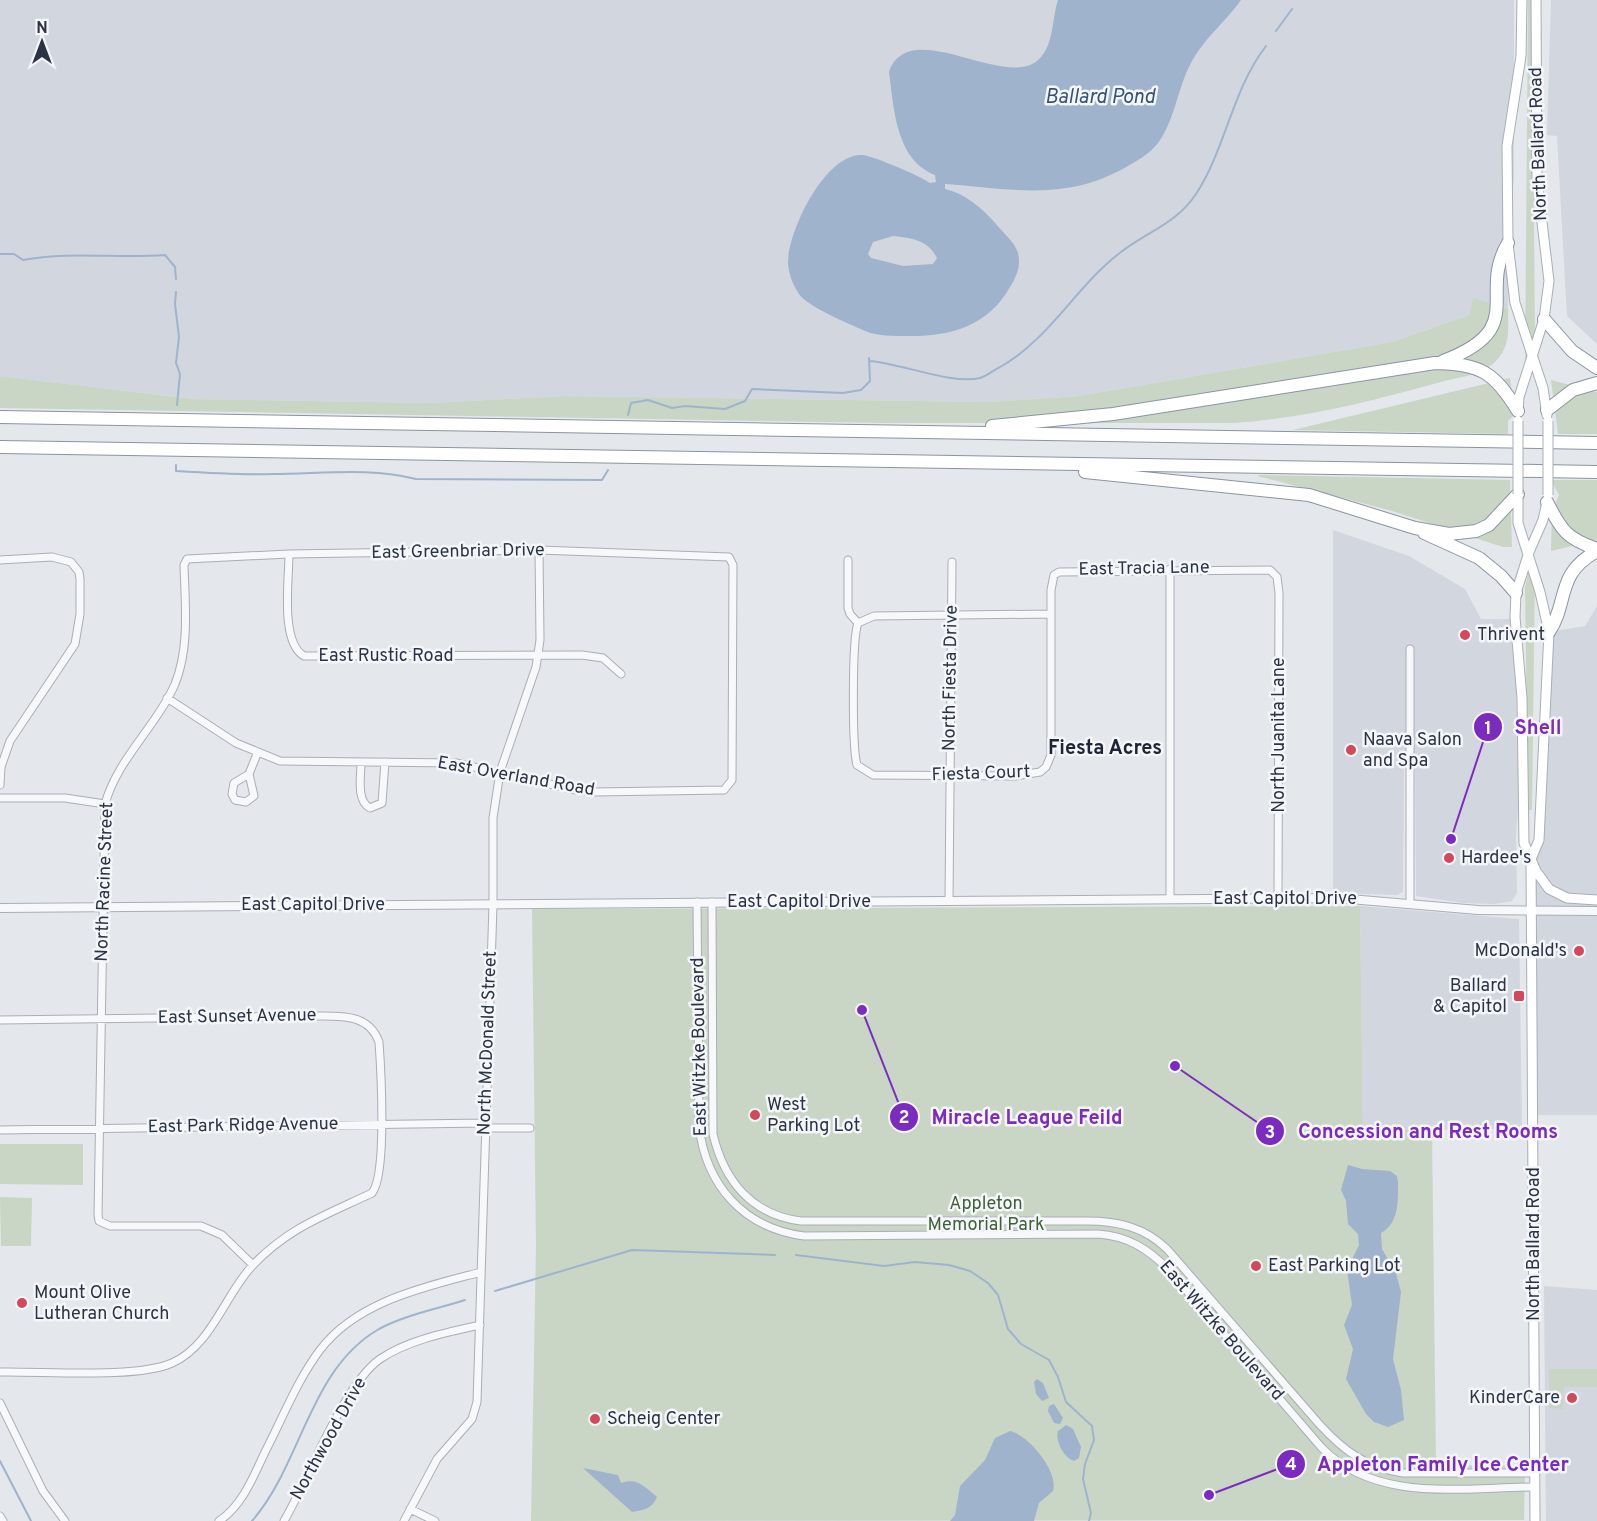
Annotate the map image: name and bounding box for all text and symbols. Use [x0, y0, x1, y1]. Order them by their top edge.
north arrow [12, 12, 72, 72]
text: N [36, 19, 48, 39]
street label: North Ballard Road [1525, 67, 1553, 221]
water label: Ballard Pond [1045, 85, 1156, 111]
street label: East Greenbriar Drive [371, 539, 545, 565]
street label: East Tracia Lane [1078, 556, 1210, 582]
street label: North Fiesta Drive [938, 605, 964, 751]
place label: Thrivent [1477, 624, 1545, 647]
marker: Thrivent [1458, 628, 1472, 642]
street label: East Rustic Road [318, 645, 454, 668]
street label: North Juanita Lane [1268, 657, 1291, 813]
callout: Shell [1473, 708, 1573, 746]
text: Shell [1515, 716, 1562, 742]
text: 1 [1484, 718, 1492, 741]
place label: Naava Salon and Spa [1363, 729, 1462, 773]
district label: Fiesta Acres [1048, 736, 1162, 762]
marker: Naava Salon and Spa [1344, 743, 1358, 757]
street label: East Overland Road [436, 752, 596, 802]
street label: Fiesta Court [931, 761, 1031, 787]
street label: North Racine Street [91, 802, 119, 962]
place label: Hardee's [1461, 847, 1531, 870]
marker: Hardee's [1442, 851, 1456, 865]
street label: East Capitol Drive [1213, 888, 1357, 911]
street label: East Capitol Drive [727, 891, 871, 914]
street label: East Capitol Drive [241, 894, 385, 917]
place label: McDonald's [1475, 940, 1567, 963]
marker: McDonald's [1572, 944, 1586, 958]
street label: North McDonald Street [473, 950, 503, 1136]
street label: East Witzke Boulevard [687, 957, 713, 1137]
place label: Ballard & Capitol [1433, 975, 1507, 1019]
marker: Ballard & Capitol [1512, 989, 1526, 1003]
street label: East Sunset Avenue [157, 1004, 317, 1030]
place label: West Parking Lot [767, 1094, 860, 1138]
callout: Miracle League Feild [889, 1098, 1134, 1136]
text: Miracle League Feild [931, 1106, 1123, 1132]
text: 2 [898, 1107, 910, 1130]
marker: West Parking Lot [748, 1108, 762, 1122]
callout: Concession and Rest Rooms [1255, 1112, 1570, 1150]
street label: East Park Ridge Avenue [147, 1113, 339, 1139]
text: Concession and Rest Rooms [1298, 1120, 1558, 1146]
text: 3 [1265, 1122, 1275, 1145]
street label: North Ballard Road [1523, 1167, 1546, 1321]
park label: Appleton Memorial Park [928, 1193, 1044, 1237]
place label: East Parking Lot [1268, 1255, 1401, 1278]
street label: East Witzke Boulevard [1154, 1256, 1288, 1406]
marker: East Parking Lot [1249, 1259, 1263, 1273]
place label: Mount Olive Lutheran Church [34, 1282, 169, 1326]
marker: Mount Olive Lutheran Church [15, 1296, 29, 1310]
street label: Northwood Drive [286, 1374, 372, 1504]
place label: KinderCare [1469, 1387, 1560, 1410]
marker: KinderCare [1565, 1391, 1579, 1405]
place label: Scheig Center [607, 1408, 720, 1431]
marker: Scheig Center [588, 1412, 602, 1426]
callout: Appleton Family Ice Center [1276, 1445, 1581, 1483]
text: Appleton Family Ice Center [1317, 1453, 1570, 1479]
text: 4 [1285, 1454, 1297, 1477]

